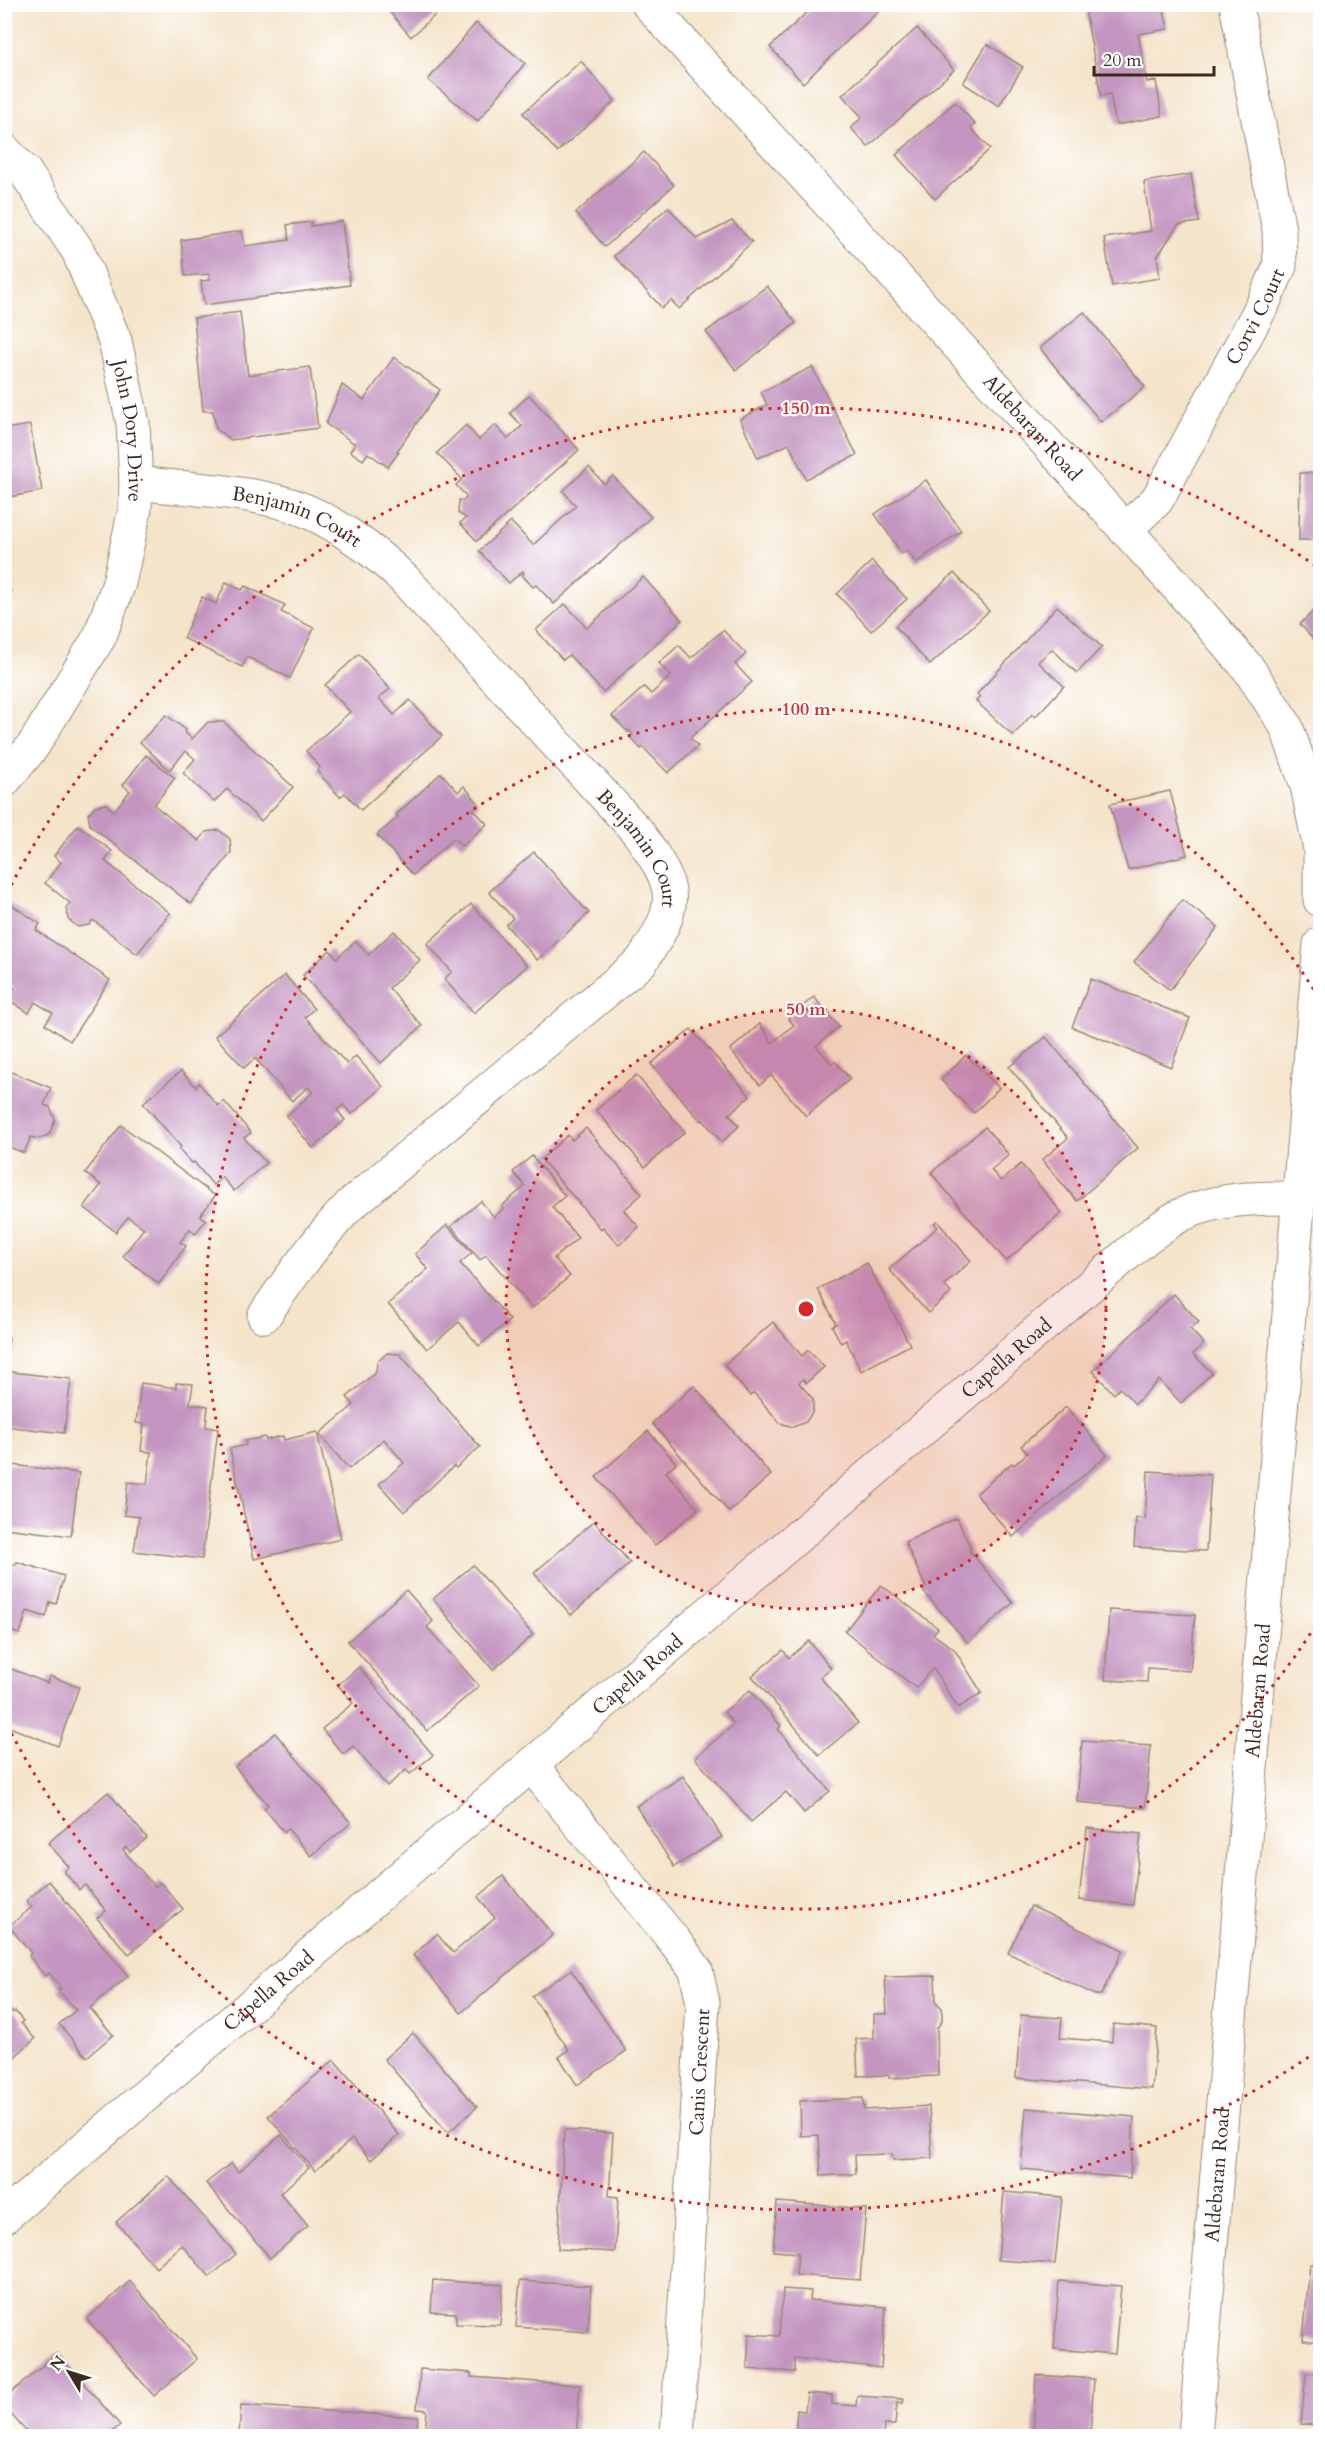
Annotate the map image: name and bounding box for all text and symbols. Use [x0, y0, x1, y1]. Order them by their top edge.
scale bar [1094, 39, 1214, 77]
text: 20 m [1103, 48, 1142, 73]
street label: Corvi Court [1220, 263, 1292, 370]
street label: John Dory Drive [105, 354, 149, 503]
street label: Aldebaran Road [977, 369, 1088, 487]
text: 150 m [781, 396, 831, 421]
street label: Benjamin Court [230, 480, 368, 554]
text: 100 m [781, 697, 831, 722]
street label: Benjamin Court [591, 783, 683, 910]
text: 50 m [786, 997, 826, 1022]
centre of rings [796, 1299, 816, 1319]
street label: Capella Road [955, 1311, 1058, 1405]
street label: Aldebaran Road [1239, 1622, 1277, 1759]
street label: Capella Road [586, 1628, 689, 1721]
street label: Capella Road [217, 1944, 320, 2038]
street label: Canis Crescent [683, 2007, 716, 2136]
street label: Aldebaran Road [1198, 2106, 1236, 2243]
north arrow [39, 2342, 99, 2402]
text: N [45, 2351, 71, 2376]

